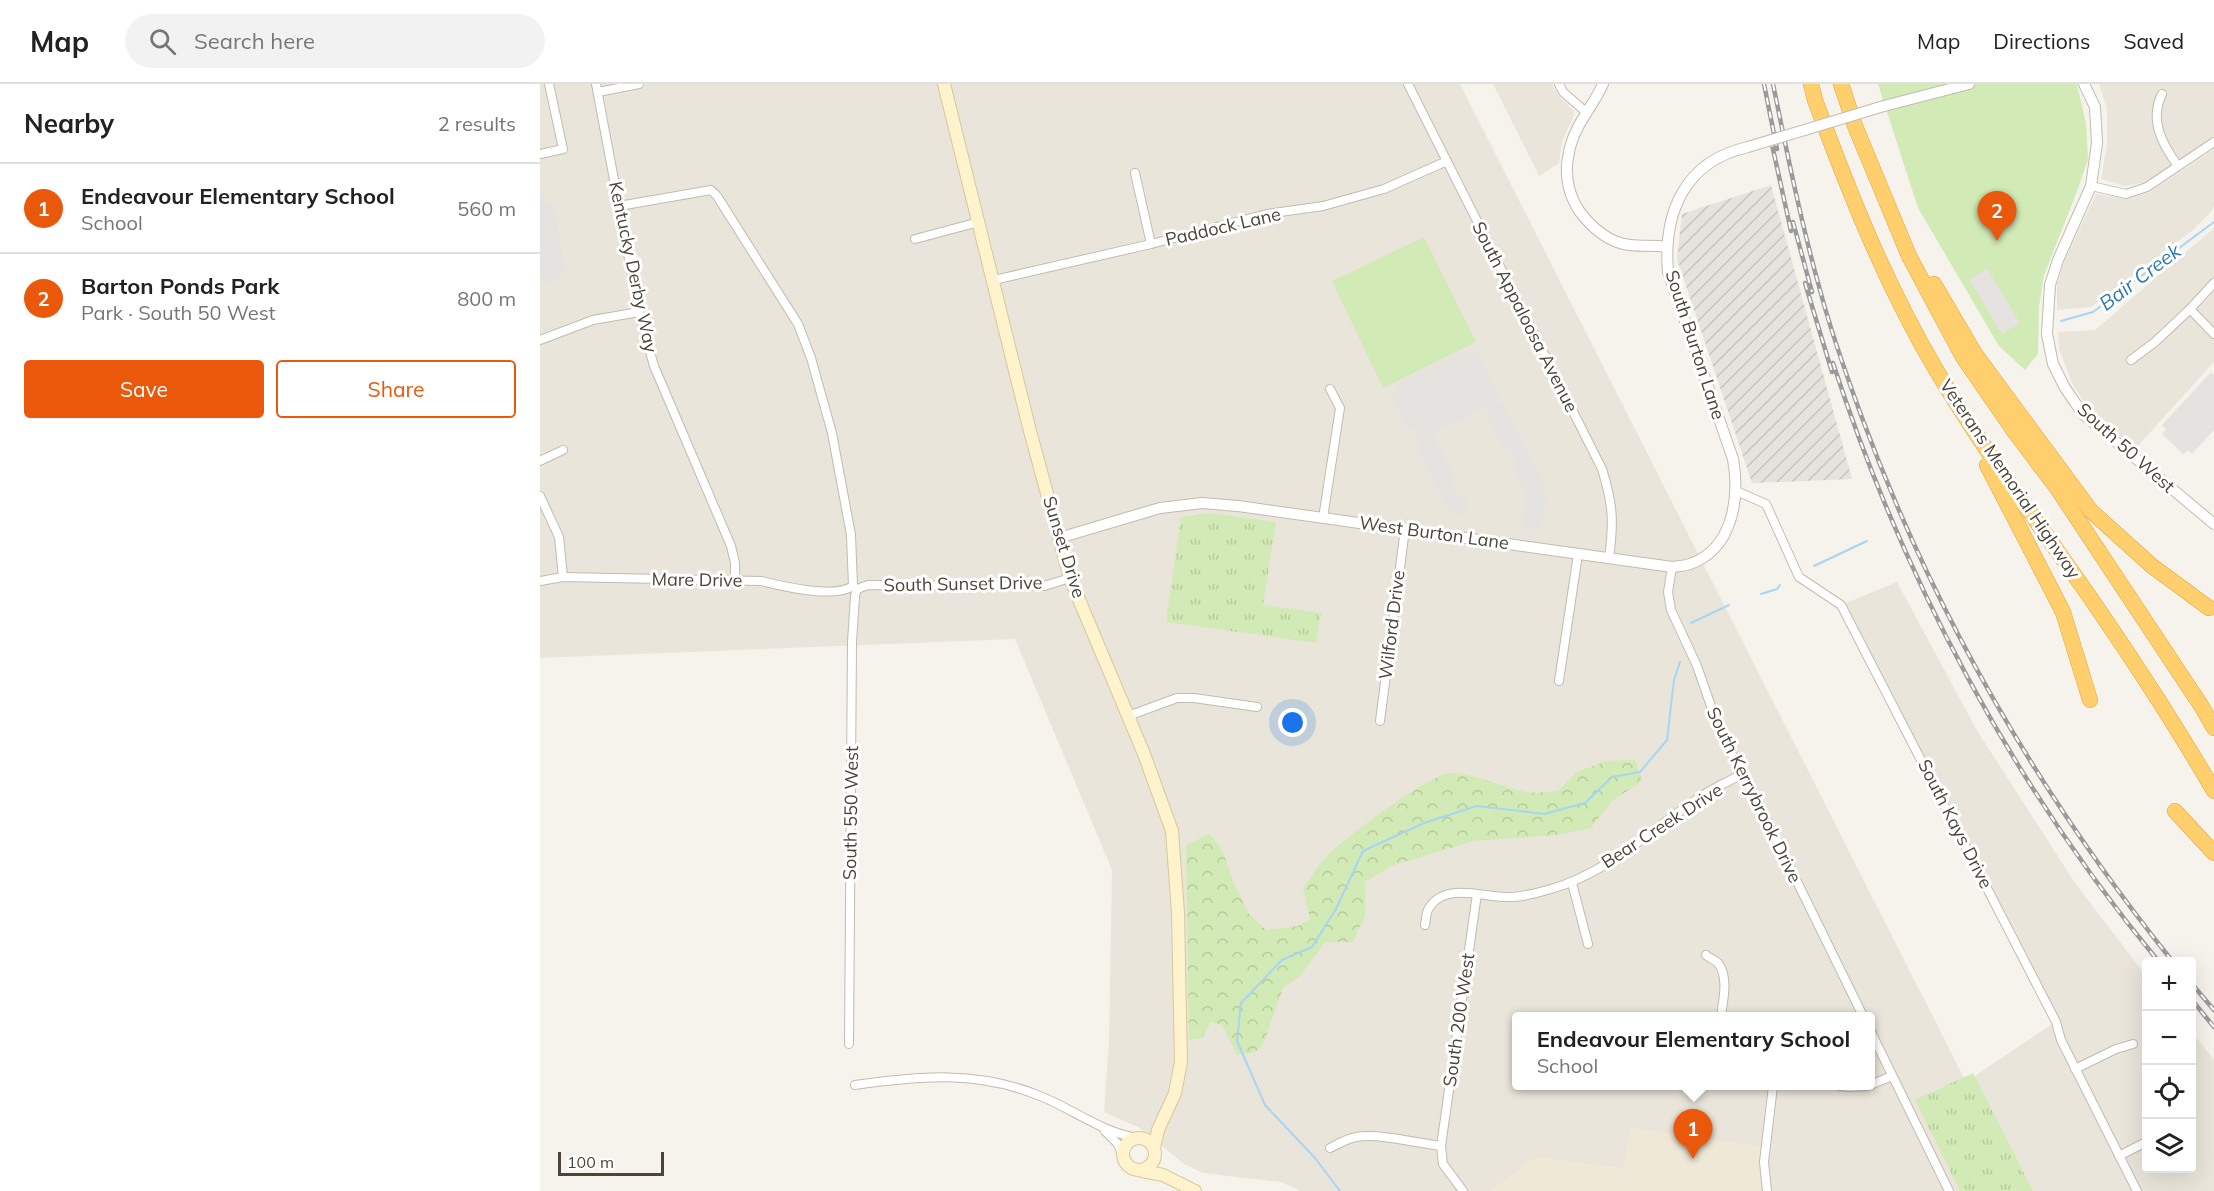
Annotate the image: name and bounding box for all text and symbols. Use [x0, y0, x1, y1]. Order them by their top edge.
search box [125, 14, 545, 68]
text: Map [30, 24, 89, 59]
icon: search [146, 25, 179, 58]
text: Search here [194, 27, 315, 55]
text: Map [1917, 28, 1960, 54]
text: Directions [1993, 28, 2090, 54]
text: Saved [2123, 28, 2184, 54]
text: Nearby [24, 107, 114, 140]
text: 2 results [438, 111, 516, 136]
street label: Kentucky Derby Way [604, 179, 663, 355]
text: Endeavour Elementary School [81, 182, 395, 210]
pin: 2 [1978, 192, 2016, 241]
text: 1 [38, 196, 50, 221]
text: 560 m [457, 196, 516, 221]
street label: Paddock Lane [1163, 202, 1283, 251]
text: School [81, 210, 143, 235]
street label: South Appaloosa Avenue [1467, 218, 1584, 416]
water label: Bair Creek [2094, 237, 2186, 315]
street label: South Burton Lane [1660, 267, 1730, 422]
text: Barton Ponds Park [81, 272, 279, 300]
text: 2 [38, 286, 50, 311]
text: 800 m [457, 286, 516, 311]
text: Park · South 50 West [81, 300, 276, 325]
button: Save [24, 360, 264, 418]
button: Share [276, 360, 516, 418]
street label: Veterans Memorial Highway [1935, 375, 2086, 583]
street label: South 50 West [2073, 398, 2180, 498]
street label: Sunset Drive [1038, 493, 1091, 601]
street label: West Burton Lane [1358, 511, 1510, 554]
street label: Mare Drive [651, 567, 743, 592]
street label: Wilford Drive [1373, 569, 1410, 681]
street label: South Sunset Drive [883, 571, 1043, 596]
street label: South Kerrybrook Drive [1702, 703, 1807, 886]
your location [1278, 708, 1307, 737]
street label: South 550 West [838, 746, 863, 880]
street label: South Kays Drive [1913, 755, 1998, 892]
street label: Bear Creek Drive [1597, 778, 1727, 873]
street label: South 200 West [1438, 952, 1479, 1088]
map controls [2142, 957, 2196, 1173]
button: + [2142, 957, 2196, 1011]
button: − [2142, 1011, 2196, 1065]
popup [1512, 1012, 1875, 1090]
text: Endeavour Elementary School [1537, 1025, 1850, 1053]
text: School [1537, 1053, 1598, 1078]
button: locate [2142, 1065, 2196, 1119]
pin: 1 [1674, 1110, 1712, 1159]
button: layers [2142, 1119, 2196, 1173]
scale bar [558, 1149, 664, 1176]
text: 100 m [567, 1152, 614, 1172]

